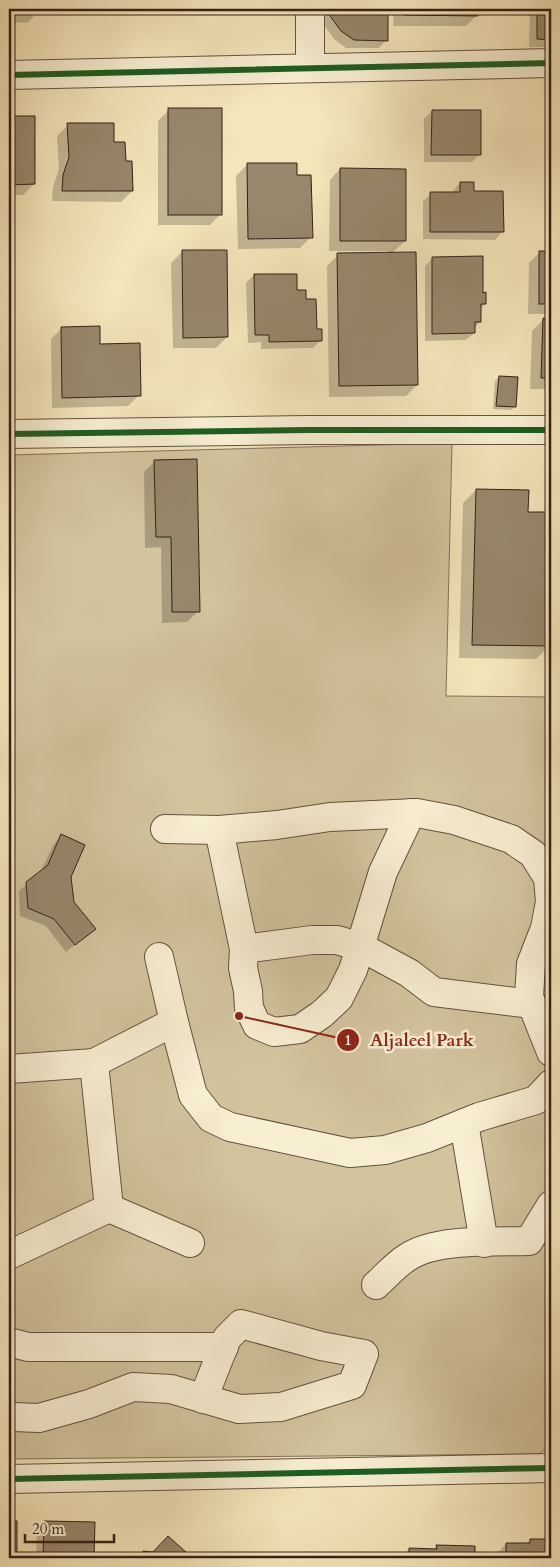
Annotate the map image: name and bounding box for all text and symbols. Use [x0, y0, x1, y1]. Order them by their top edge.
callout: Aljaleel Park [335, 1024, 484, 1057]
text: Aljaleel Park [370, 1028, 475, 1053]
text: 1 [344, 1030, 352, 1050]
scale bar [25, 1512, 114, 1544]
text: 20 m [32, 1519, 64, 1539]

